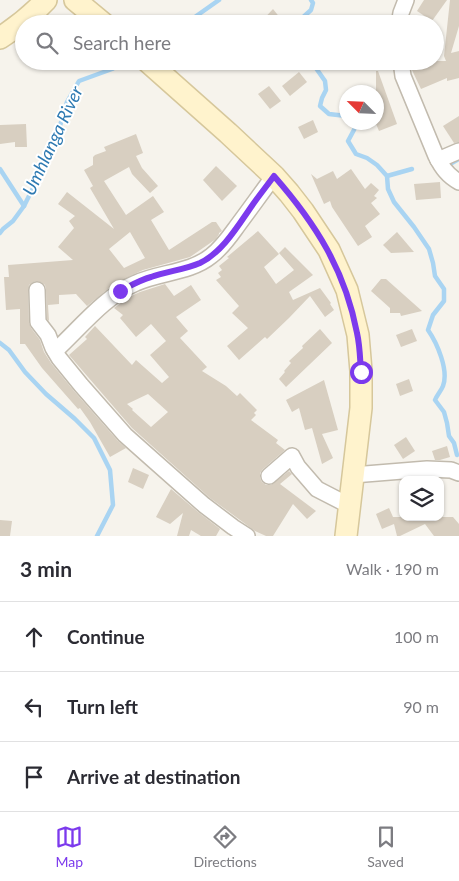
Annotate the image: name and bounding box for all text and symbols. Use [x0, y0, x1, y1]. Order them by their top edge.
search box [15, 15, 444, 70]
icon: search [33, 29, 61, 57]
text: Search here [73, 31, 171, 54]
water label: Umhlanga River [17, 82, 87, 199]
north arrow [339, 85, 384, 130]
route end [109, 280, 132, 303]
route start [350, 361, 373, 384]
map controls [399, 476, 444, 521]
button: layers [399, 476, 444, 521]
text: 3 min [20, 556, 72, 581]
text: Walk · 190 m [346, 559, 439, 578]
icon: ahead [20, 623, 48, 651]
text: Continue [67, 625, 145, 648]
text: 100 m [394, 627, 439, 646]
icon: left [20, 693, 48, 721]
text: Turn left [67, 695, 138, 718]
text: 90 m [403, 697, 439, 716]
icon: arrive [20, 763, 48, 791]
text: Arrive at destination [67, 765, 240, 788]
tab: Map [55, 823, 83, 870]
tab: Directions [194, 823, 257, 870]
tab: Saved [367, 823, 404, 870]

